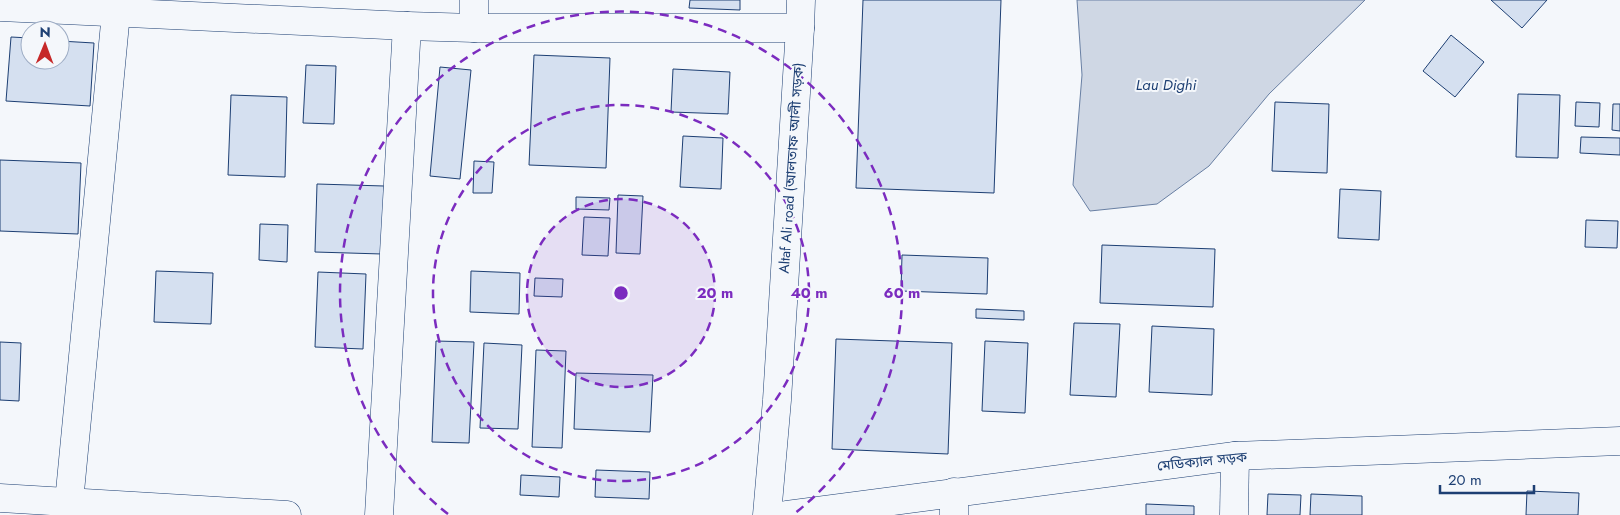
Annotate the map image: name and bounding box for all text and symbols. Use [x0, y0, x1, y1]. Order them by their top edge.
north arrow [20, 20, 70, 70]
text: N [39, 22, 51, 42]
street label: Altaf Ali road (আলতাফ আলী সড়ক) [774, 62, 808, 274]
water label: Lau Dighi [1136, 74, 1196, 96]
text: 20 m [697, 282, 733, 304]
text: 40 m [790, 282, 828, 304]
text: 60 m [884, 282, 920, 304]
centre of rings [612, 284, 630, 302]
street label: মেডিক্যাল সড়ক [1156, 446, 1249, 476]
scale bar [1440, 462, 1534, 494]
text: 20 m [1448, 469, 1482, 491]

